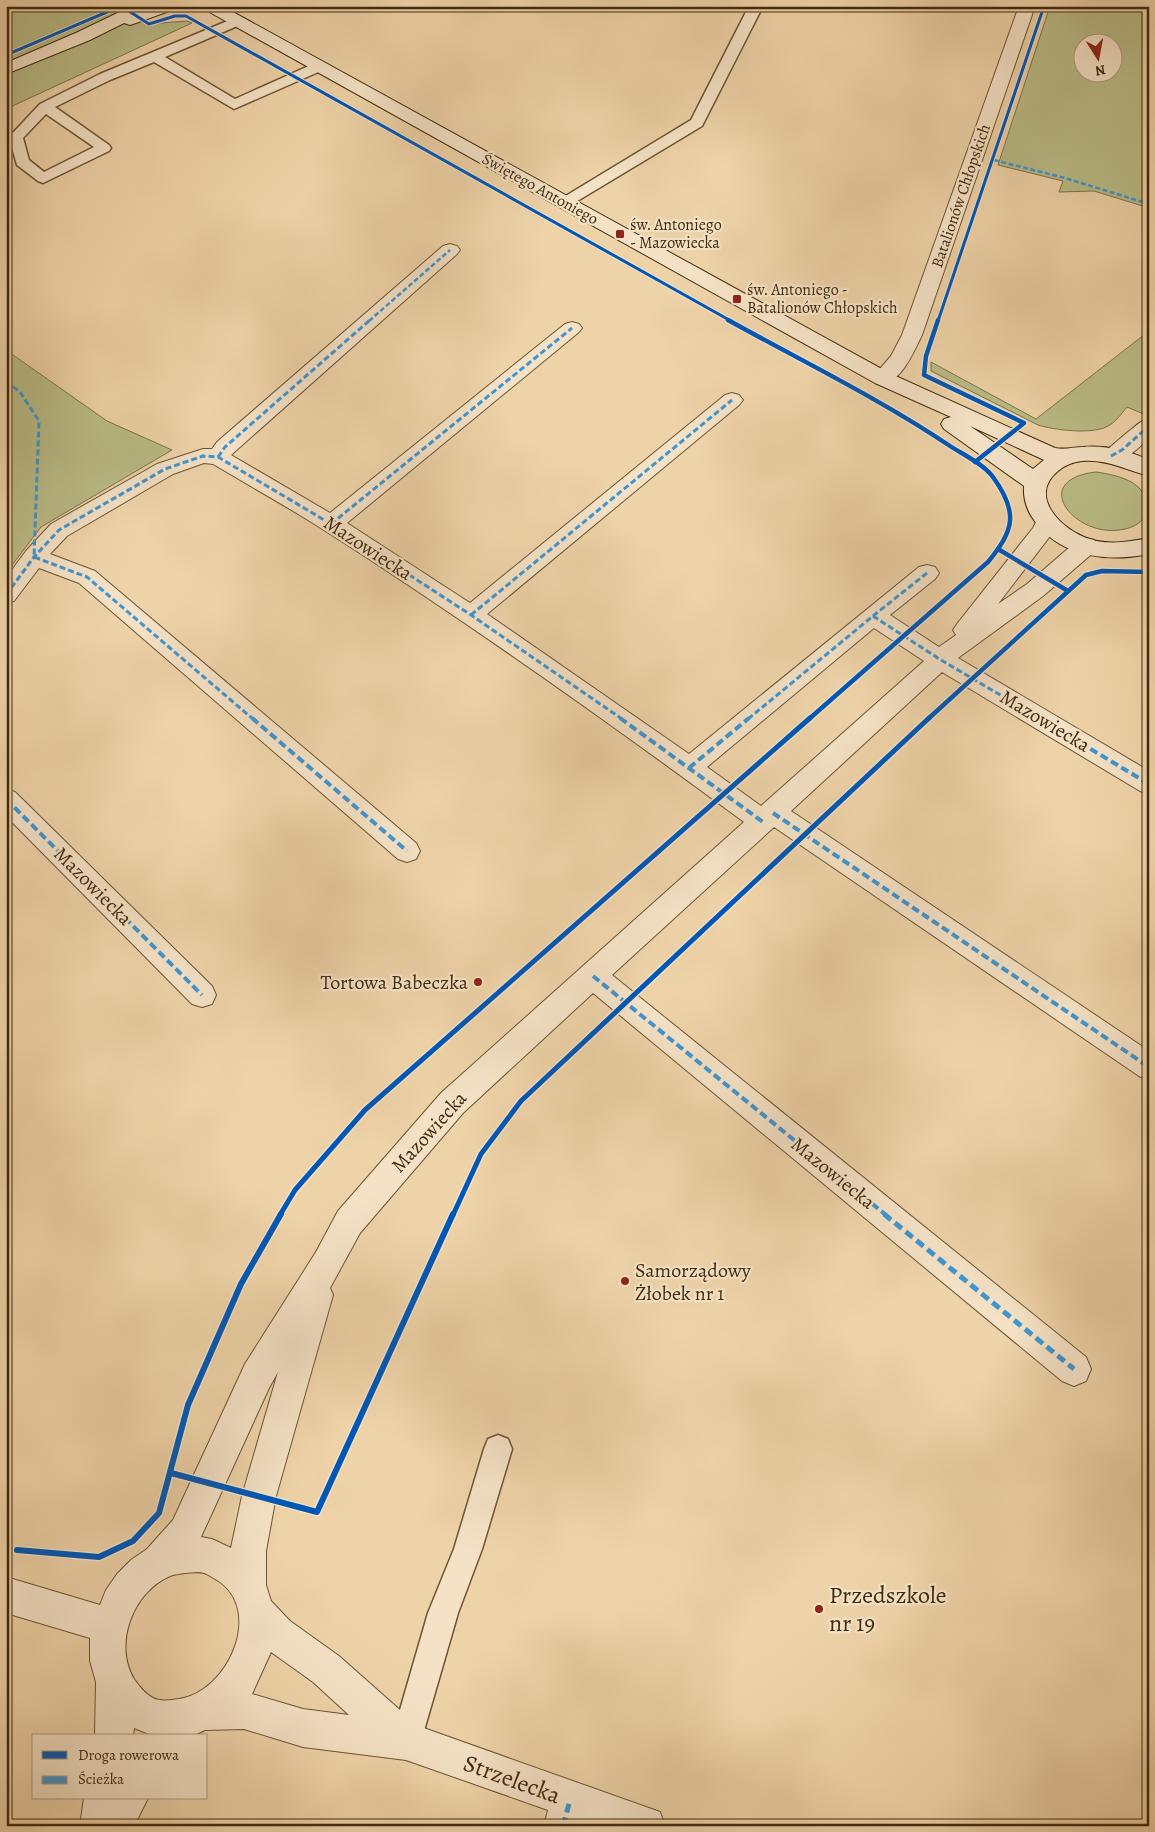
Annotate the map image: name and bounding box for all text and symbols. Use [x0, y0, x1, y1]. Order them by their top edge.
north arrow [1072, 32, 1122, 82]
text: N [1094, 60, 1107, 81]
street label: Batalionów Chłopskich [926, 121, 996, 271]
street label: Świętego Antoniego [478, 148, 602, 230]
place label: św. Antoniego - Mazowiecka [630, 214, 722, 254]
marker: św. Antoniego - Mazowiecka [614, 228, 626, 240]
place label: św. Antoniego - Batalionów Chłopskich [747, 279, 898, 319]
marker: św. Antoniego - Batalionów Chłopskich [731, 293, 743, 305]
street label: Mazowiecka [318, 509, 418, 587]
street label: Mazowiecka [995, 683, 1096, 759]
street label: Mazowiecka [48, 841, 139, 932]
place label: Tortowa Babeczka [320, 969, 469, 996]
marker: Tortowa Babeczka [472, 976, 484, 988]
street label: Mazowiecka [385, 1085, 473, 1179]
street label: Mazowiecka [785, 1131, 881, 1216]
place label: Samorządowy Żłobek nr 1 [635, 1257, 752, 1307]
marker: Samorządowy Żłobek nr 1 [619, 1275, 631, 1287]
place label: Przedszkole nr 19 [829, 1579, 947, 1639]
marker: Przedszkole nr 19 [813, 1603, 825, 1615]
legend [32, 1734, 208, 1800]
text: Droga rowerowa [78, 1745, 179, 1765]
street label: Strzelecka [459, 1747, 566, 1812]
text: Ścieżka [78, 1769, 124, 1789]

